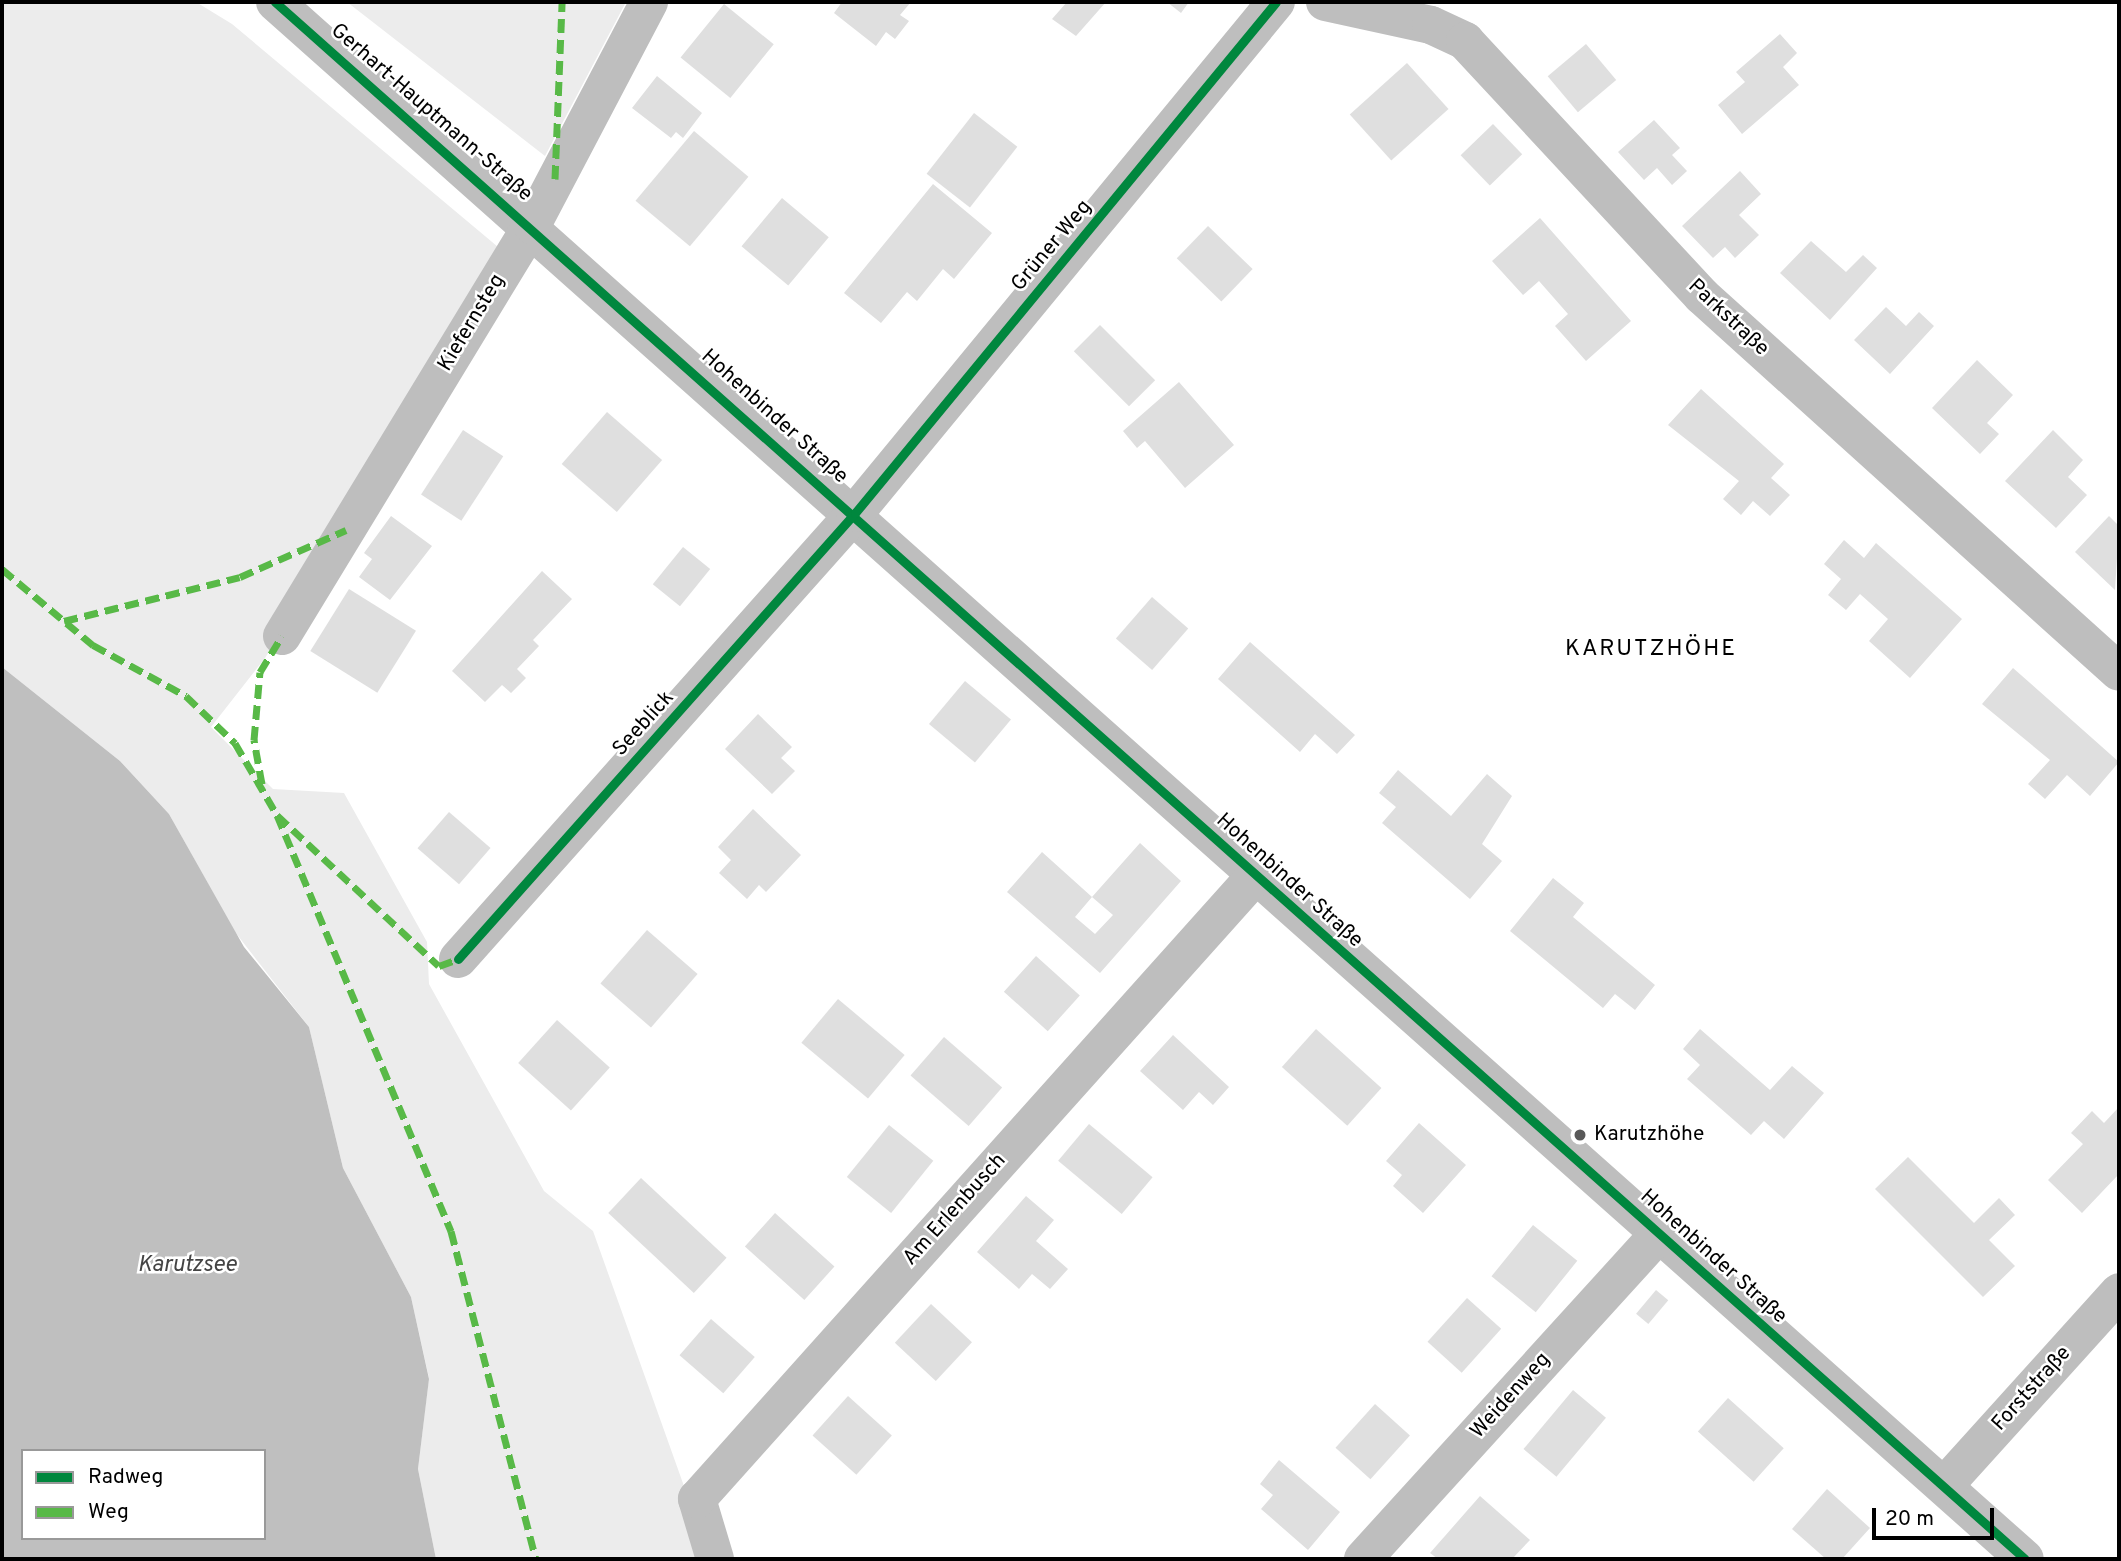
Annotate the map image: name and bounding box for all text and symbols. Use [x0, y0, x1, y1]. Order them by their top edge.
street label: Gerhart-Hauptmann-Straße [325, 18, 537, 208]
street label: Grüner Weg [1006, 195, 1098, 297]
street label: Kiefernsteg [433, 270, 511, 376]
street label: Parkstraße [1682, 274, 1774, 362]
street label: Hohenbinder Straße [695, 344, 853, 490]
district label: KARUTZHÖHE [1566, 636, 1736, 664]
street label: Seeblick [608, 686, 680, 762]
street label: Hohenbinder Straße [1210, 808, 1368, 954]
place label: Karutzhöhe [1594, 1122, 1704, 1148]
marker: Karutzhöhe [1572, 1127, 1588, 1143]
street label: Am Erlenbusch [898, 1149, 1012, 1271]
street label: Hohenbinder Straße [1634, 1184, 1792, 1330]
water label: Karutzsee [137, 1252, 237, 1280]
street label: Forststraße [1987, 1341, 2077, 1437]
street label: Weidenweg [1466, 1348, 1556, 1444]
legend [21, 1449, 266, 1540]
text: Radweg [88, 1464, 163, 1491]
scale bar [1876, 1494, 1998, 1538]
text: Weg [88, 1499, 129, 1526]
text: 20 m [1885, 1506, 1934, 1533]

